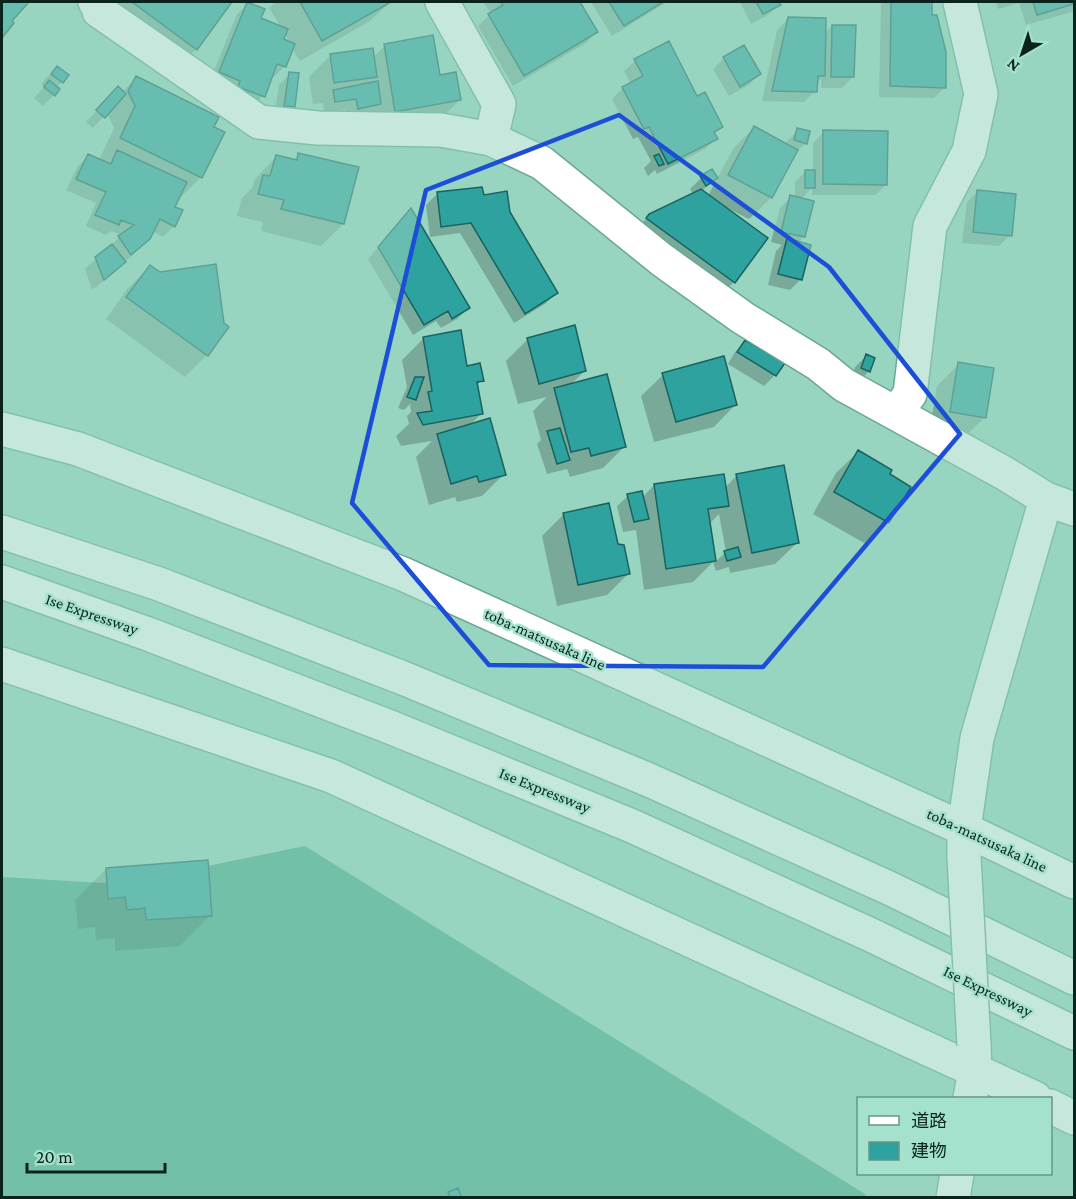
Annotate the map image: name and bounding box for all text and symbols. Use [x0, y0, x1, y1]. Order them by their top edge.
north arrow [992, 24, 1052, 84]
text: N [1003, 55, 1022, 75]
street label: Ise Expressway [43, 590, 141, 639]
street label: toba-matsusaka line [482, 605, 608, 673]
street label: Ise Expressway [497, 764, 594, 817]
street label: toba-matsusaka line [924, 805, 1050, 875]
street label: Ise Expressway [940, 962, 1036, 1021]
legend [857, 1097, 1052, 1175]
text: 道路 [911, 1111, 947, 1131]
scale bar [27, 1136, 165, 1174]
text: 建物 [911, 1141, 947, 1161]
text: 20 m [36, 1147, 73, 1167]

